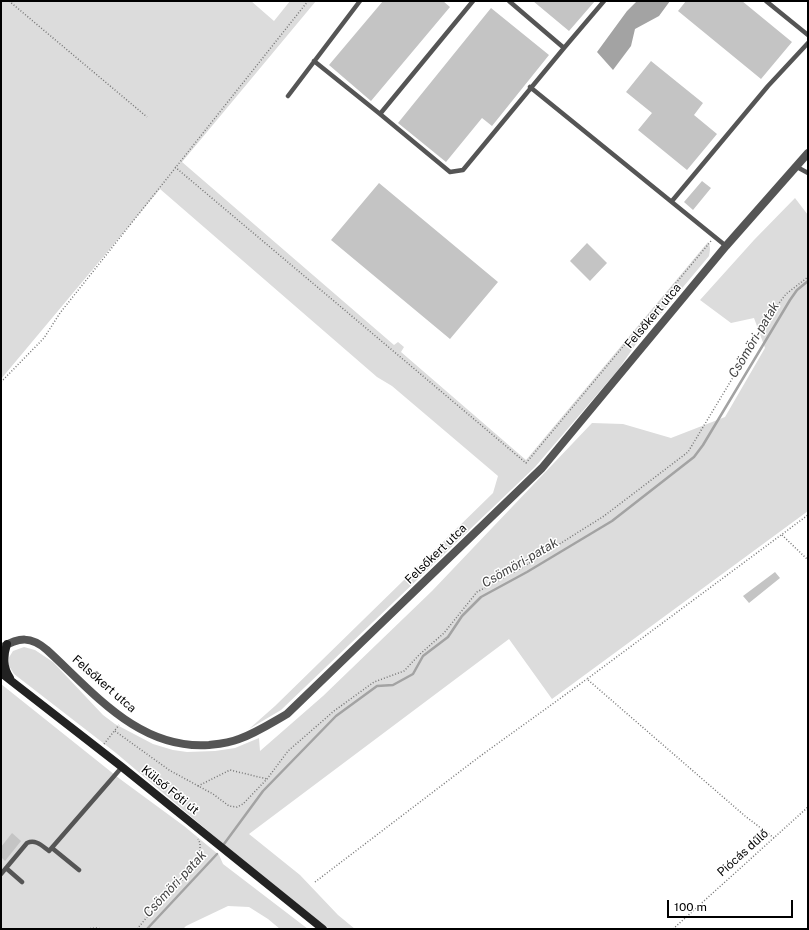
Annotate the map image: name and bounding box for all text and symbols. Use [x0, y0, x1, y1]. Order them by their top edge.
street label: Felsőkert utca [622, 281, 684, 351]
water label: Csömöri-patak [725, 299, 783, 381]
street label: Felsőkert utca [402, 521, 470, 587]
water label: Csömöri-patak [479, 535, 561, 591]
street label: Felsőkert utca [69, 652, 139, 716]
street label: Külső Fóti út [138, 762, 202, 818]
street label: Piócás dűlő [715, 826, 771, 880]
water label: Csömöri-patak [140, 847, 210, 921]
scale bar [669, 892, 795, 918]
text: 100 m [674, 900, 707, 914]

